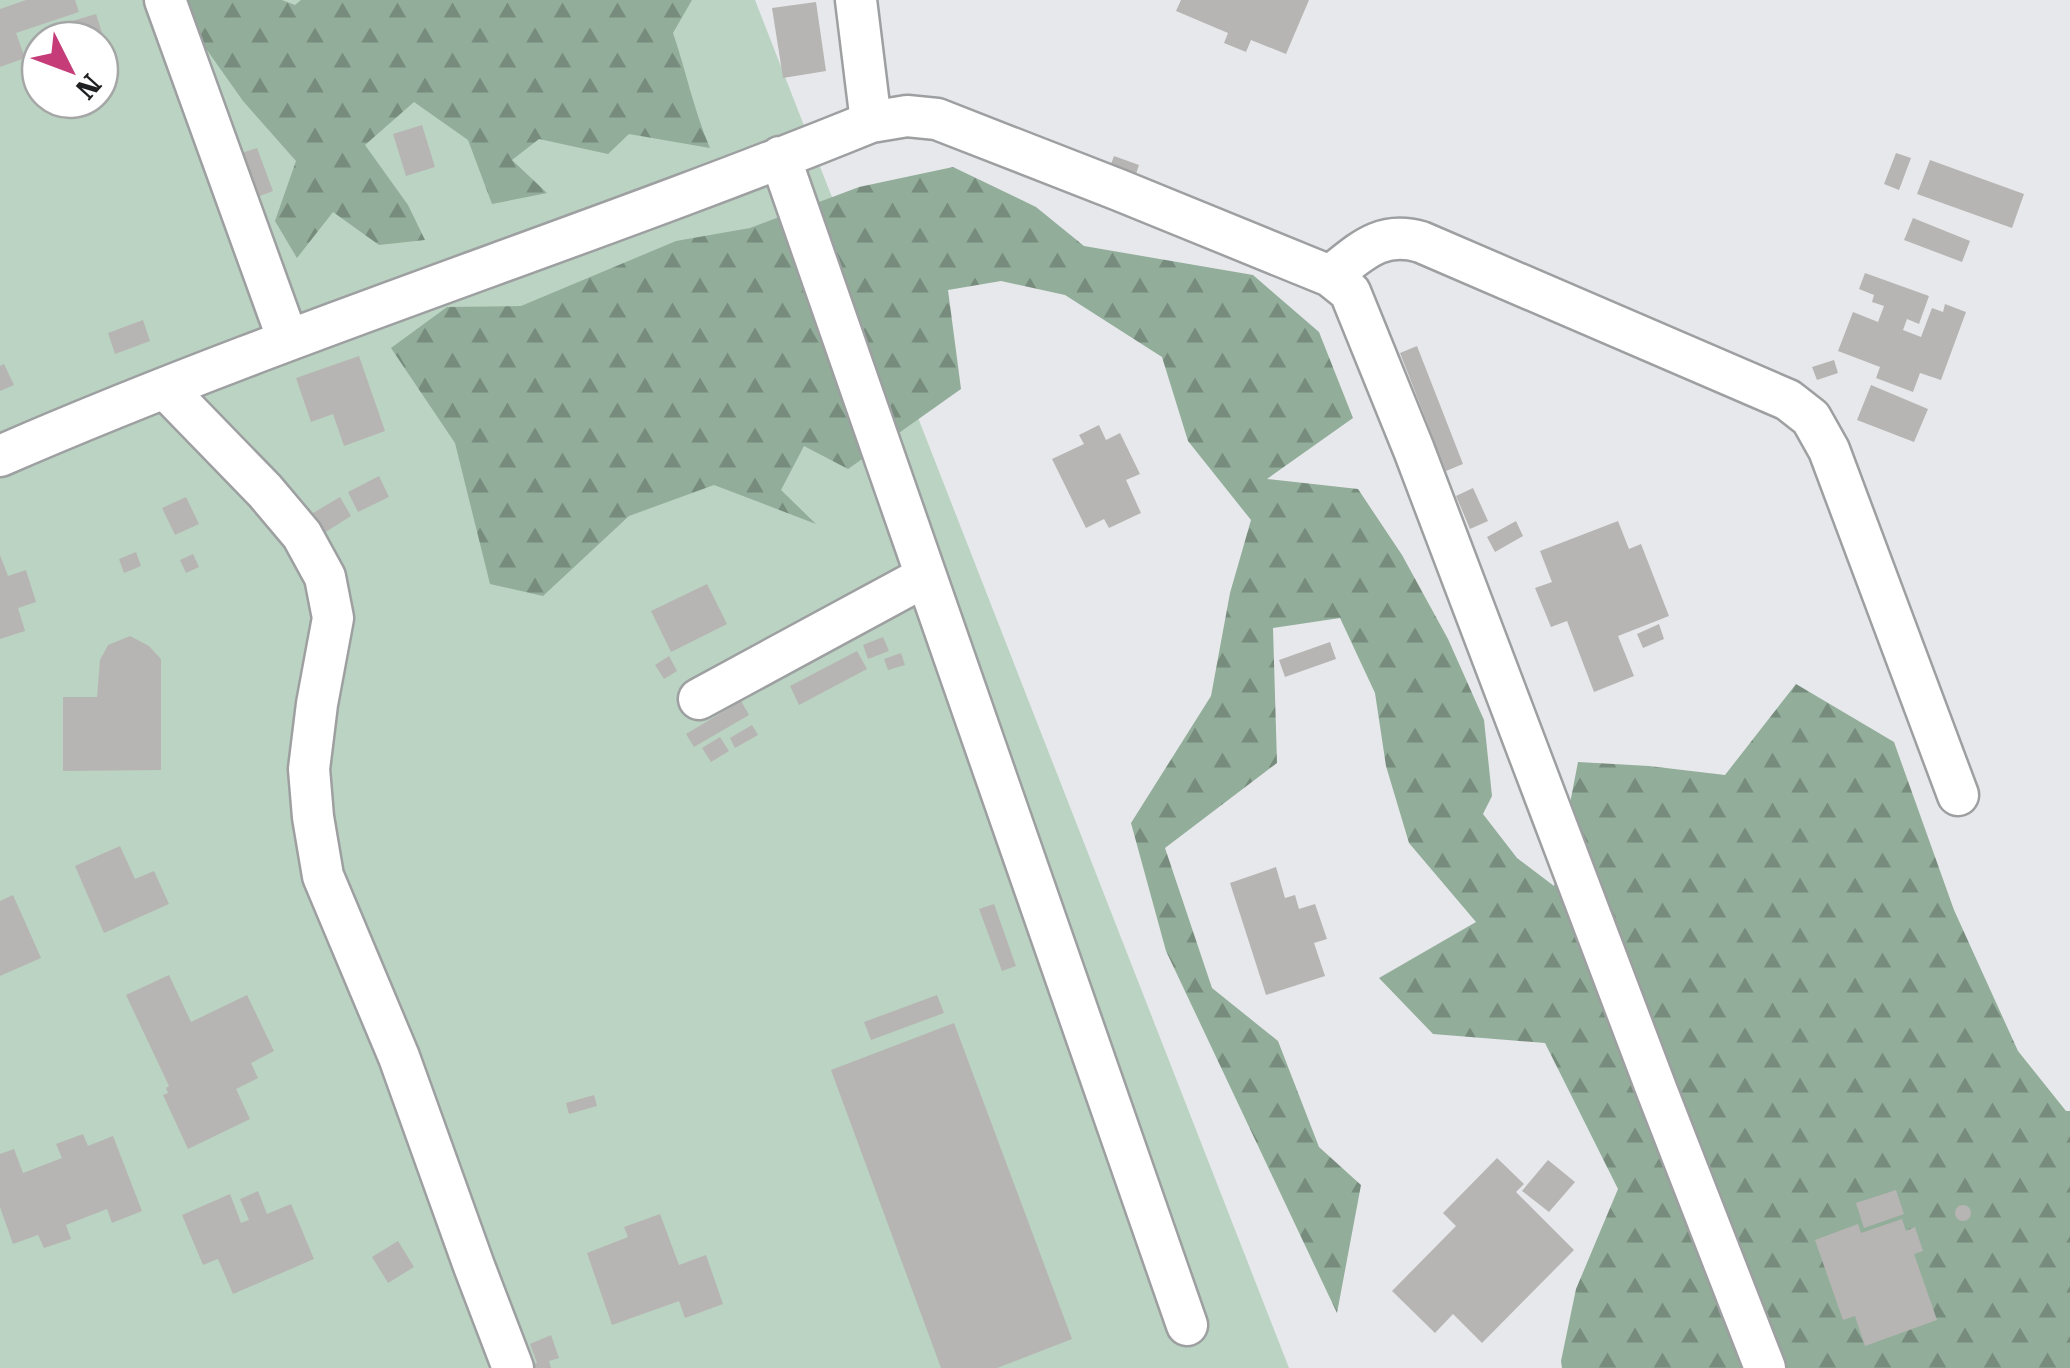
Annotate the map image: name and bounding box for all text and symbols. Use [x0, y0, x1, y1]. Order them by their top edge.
north arrow [20, 20, 120, 120]
text: N [69, 67, 108, 105]

